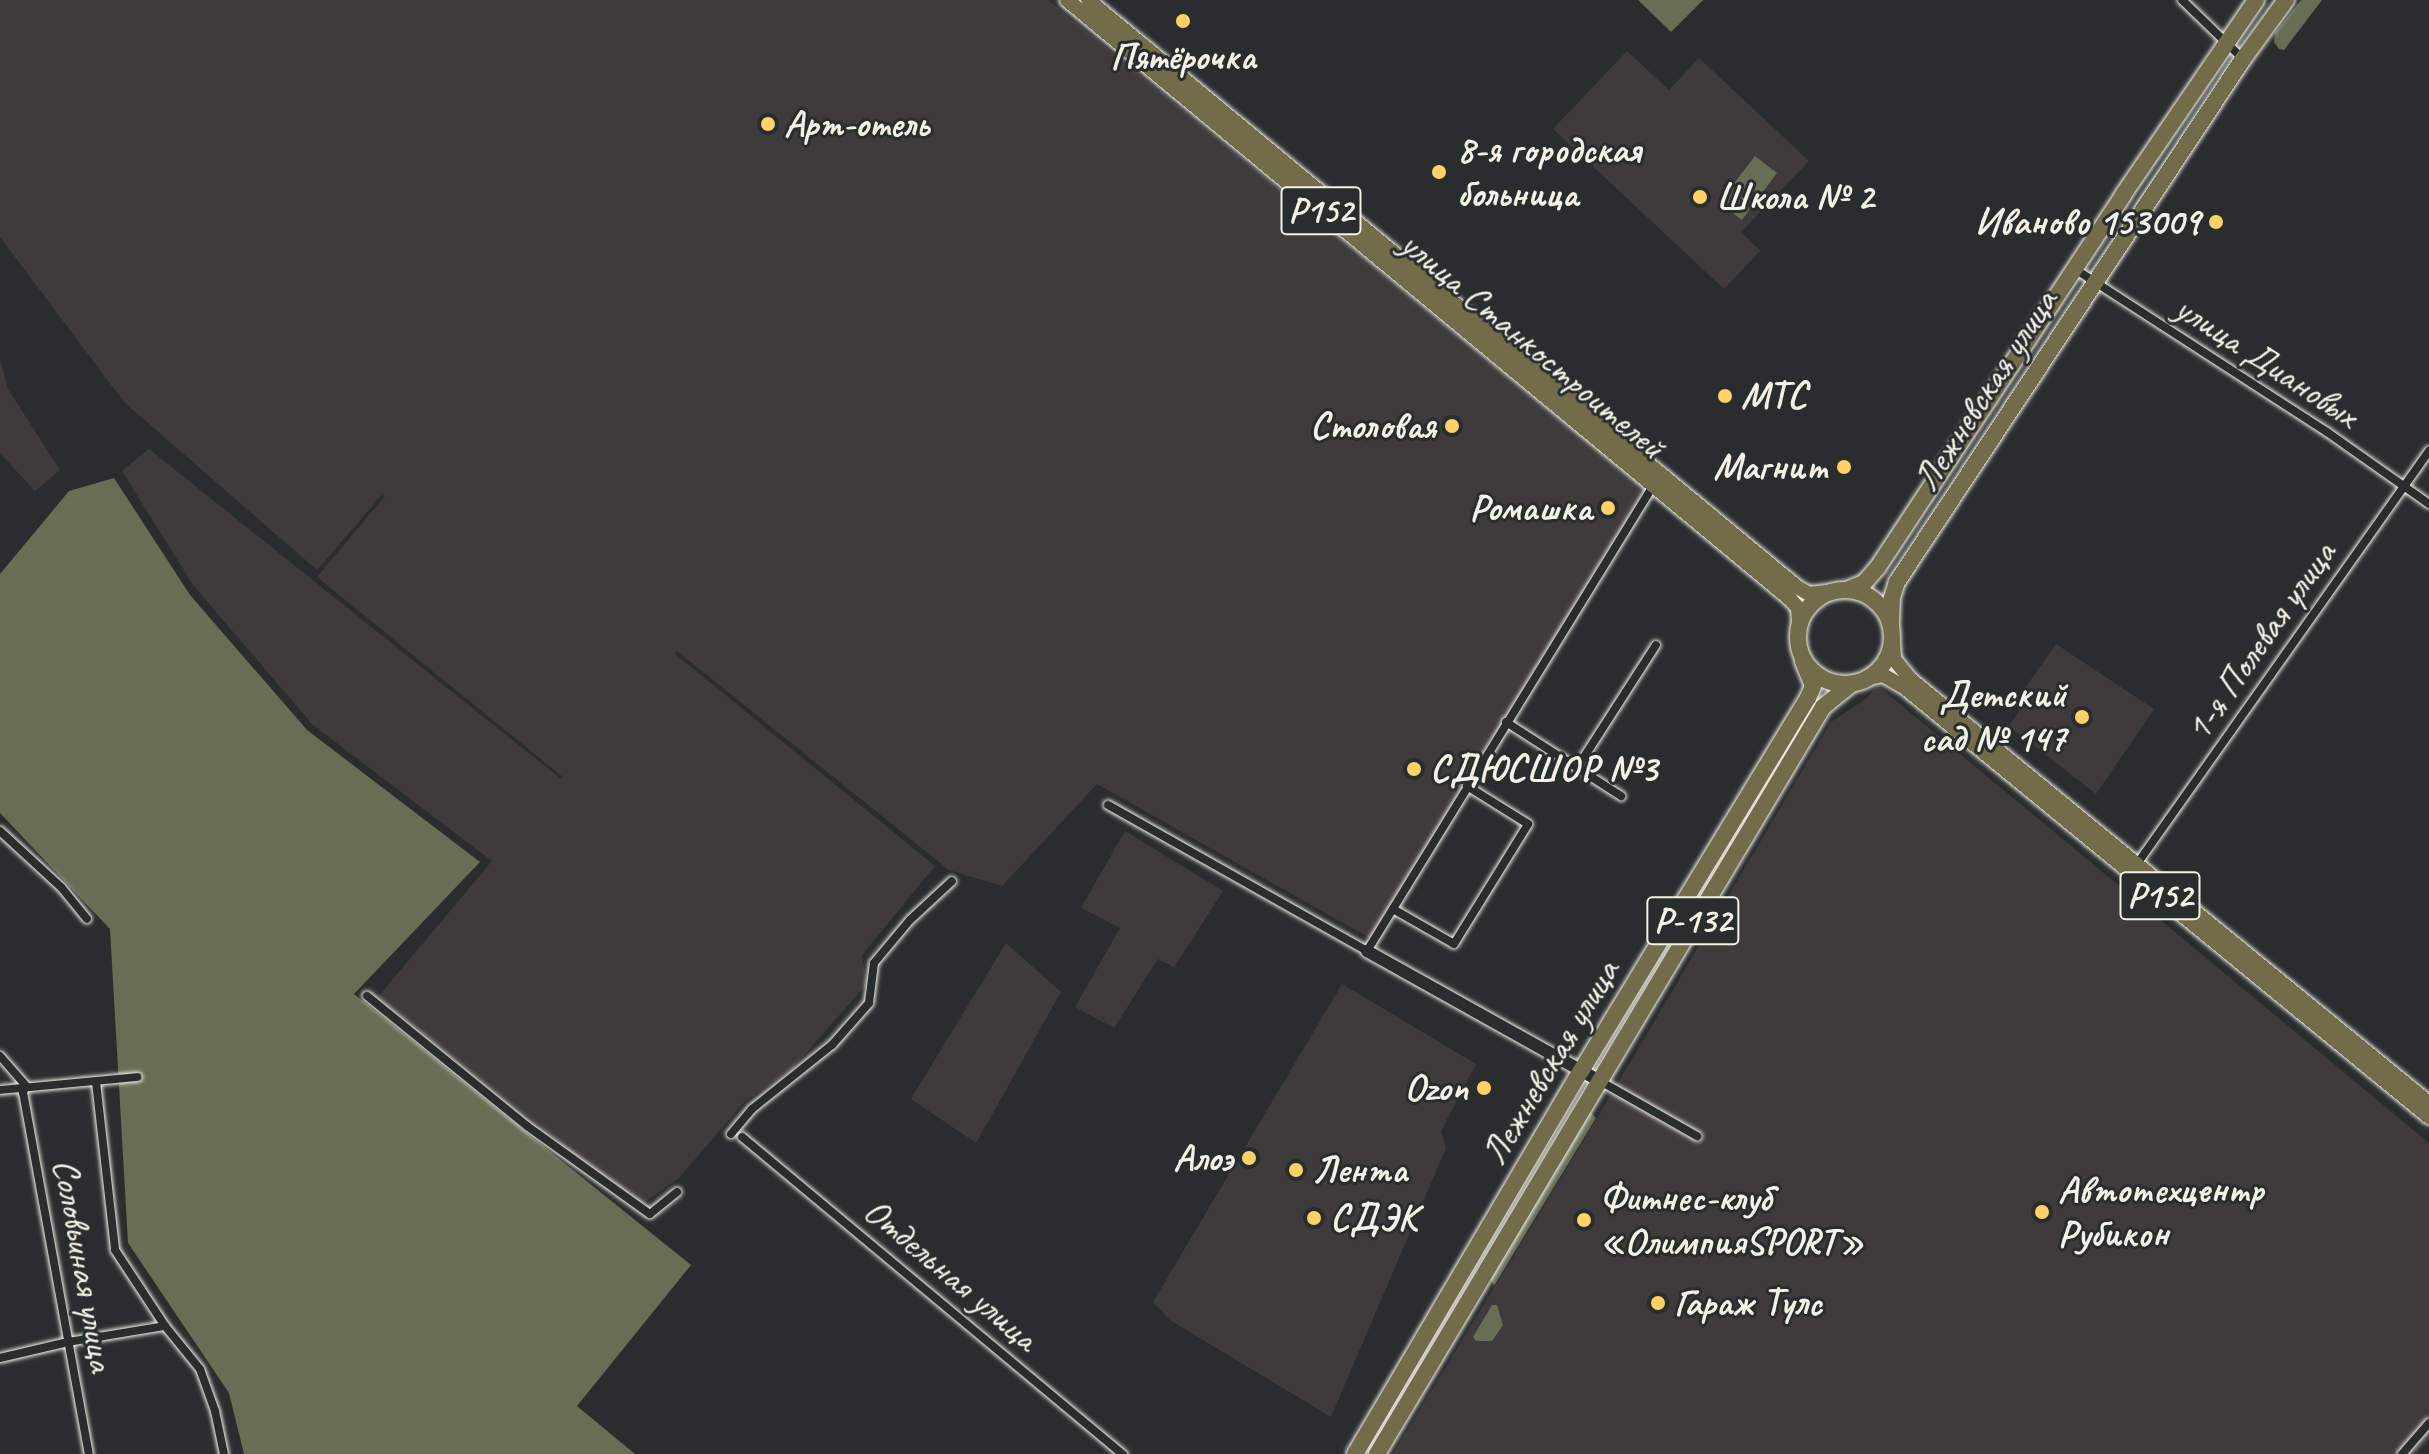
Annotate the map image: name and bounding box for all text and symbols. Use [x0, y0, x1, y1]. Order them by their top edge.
marker: Пятёрочка [1174, 12, 1192, 30]
place label: Пятёрочка [1110, 34, 1256, 80]
place label: Арт-отель [784, 101, 929, 147]
marker: Арт-отель [759, 115, 777, 133]
place label: 8-я городская больница [1457, 127, 1639, 216]
marker: 8-я городская больница [1428, 161, 1450, 183]
place label: Школа № 2 [1716, 174, 1874, 220]
road number: Р152 [1279, 179, 1363, 243]
marker: Школа № 2 [1691, 188, 1709, 206]
place label: Иваново 153009 [1975, 199, 2200, 245]
marker: Иваново 153009 [2207, 213, 2225, 231]
street label: улица Станкостроителей [1392, 222, 1674, 468]
street label: Лежневская улица [1902, 280, 2068, 500]
street label: улица Диановых [2166, 284, 2368, 438]
place label: МТС [1741, 373, 1807, 419]
marker: МТС [1716, 387, 1734, 405]
place label: Столовая [1310, 403, 1436, 449]
marker: Столовая [1443, 417, 1461, 435]
place label: Магнит [1713, 444, 1828, 490]
marker: Магнит [1835, 458, 1853, 476]
place label: Ромашка [1470, 485, 1592, 531]
marker: Ромашка [1599, 499, 1617, 517]
street label: 1-я Полевая улица [2174, 531, 2346, 751]
place label: Детский сад № 147 [1921, 672, 2066, 762]
marker: Детский сад № 147 [2073, 708, 2091, 726]
place label: СДЮСШОР №3 [1430, 746, 1657, 792]
marker: СДЮСШОР №3 [1405, 760, 1423, 778]
road number: Р152 [2118, 864, 2202, 928]
road number: Р-132 [1645, 889, 1741, 953]
street label: Лежневская улица [1470, 950, 1630, 1174]
place label: Ozon [1405, 1065, 1468, 1111]
marker: Ozon [1475, 1079, 1493, 1097]
place label: Алоэ [1173, 1135, 1233, 1181]
place label: Лента [1312, 1147, 1407, 1193]
marker: Алоэ [1240, 1149, 1258, 1167]
street label: Соловьиная улица [43, 1153, 125, 1377]
marker: Лента [1287, 1161, 1305, 1179]
place label: Автотехцентр Рубикон [2058, 1167, 2264, 1256]
place label: Фитнес-клуб «ОлимпияSPORT» [1600, 1175, 1864, 1264]
street label: Отдельная улица [854, 1188, 1048, 1360]
place label: СДЭК [1330, 1195, 1417, 1241]
marker: Автотехцентр Рубикон [2033, 1203, 2051, 1221]
marker: СДЭК [1305, 1209, 1323, 1227]
marker: Фитнес-клуб «ОлимпияSPORT» [1575, 1211, 1593, 1229]
place label: Гараж Тулс [1674, 1280, 1820, 1326]
marker: Гараж Тулс [1649, 1294, 1667, 1312]

